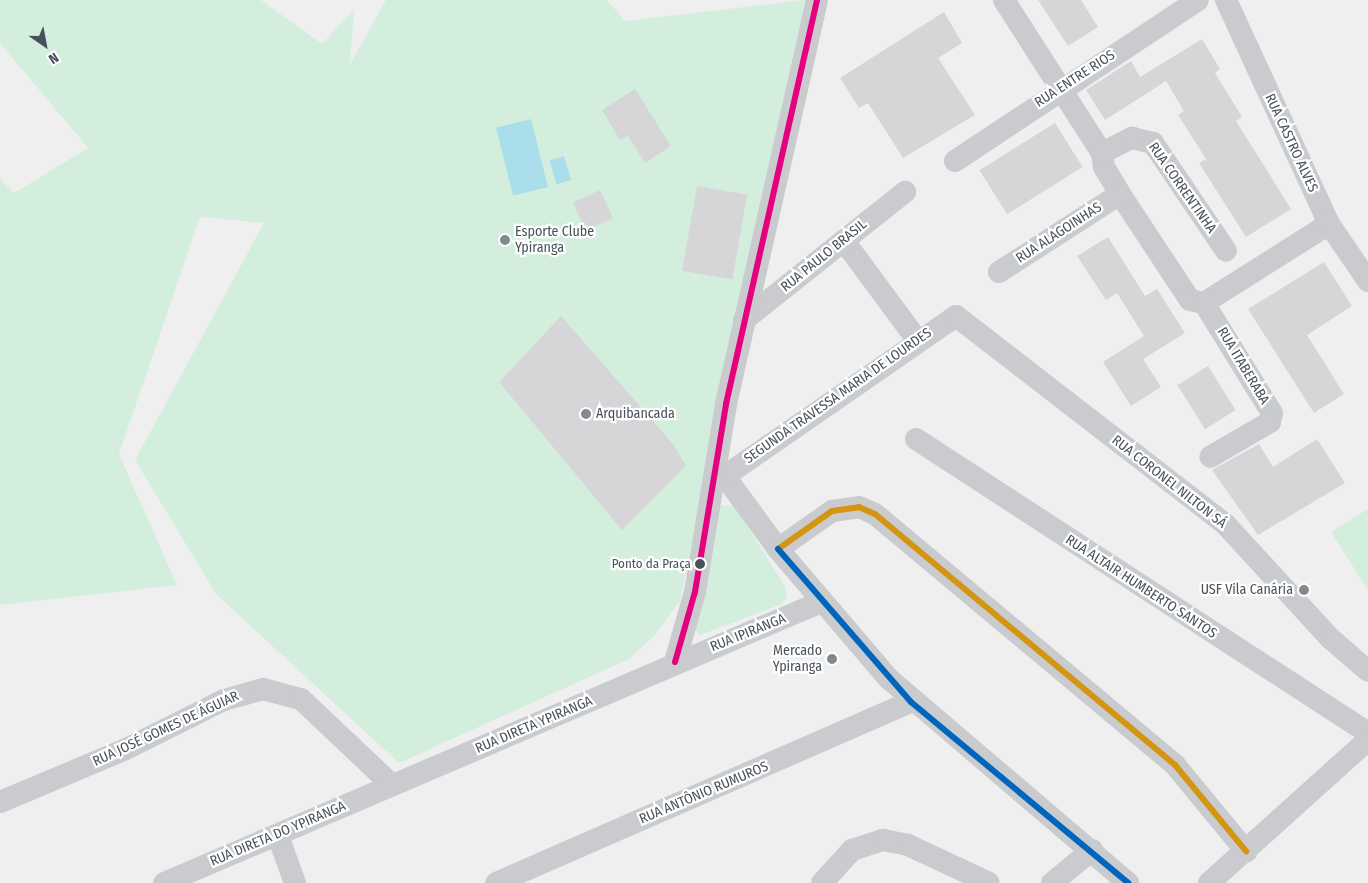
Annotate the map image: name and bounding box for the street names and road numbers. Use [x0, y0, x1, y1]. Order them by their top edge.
street label: RUA ENTRE RIOS [1032, 47, 1118, 111]
street label: RUA CASTRO ALVES [1261, 91, 1321, 195]
street label: RUA CORRENTINHA [1145, 139, 1219, 237]
street label: RUA ALAGOINHAS [1013, 199, 1105, 267]
street label: RUA PAULO BRASIL [778, 216, 870, 296]
street label: RUA ITABERABA [1213, 324, 1273, 408]
street label: SEGUNDA TRAVESSA MARIA DE LOURDES [741, 325, 935, 467]
street label: RUA CORONEL NILTON SÁ [1108, 432, 1230, 532]
street label: RUA ALTAIR HUMBERTO SANTOS [1062, 532, 1220, 642]
street label: RUA IPIRANGA [708, 610, 788, 656]
street label: RUA JOSÉ GOMES DE ÁGUIAR [90, 688, 242, 770]
street label: RUA DIRETA YPIRANGA [473, 693, 595, 757]
street label: RUA ANTÔNIO RUMUROS [637, 758, 771, 828]
street label: RUA DIRETA DO YPIRANGA [208, 798, 348, 870]

